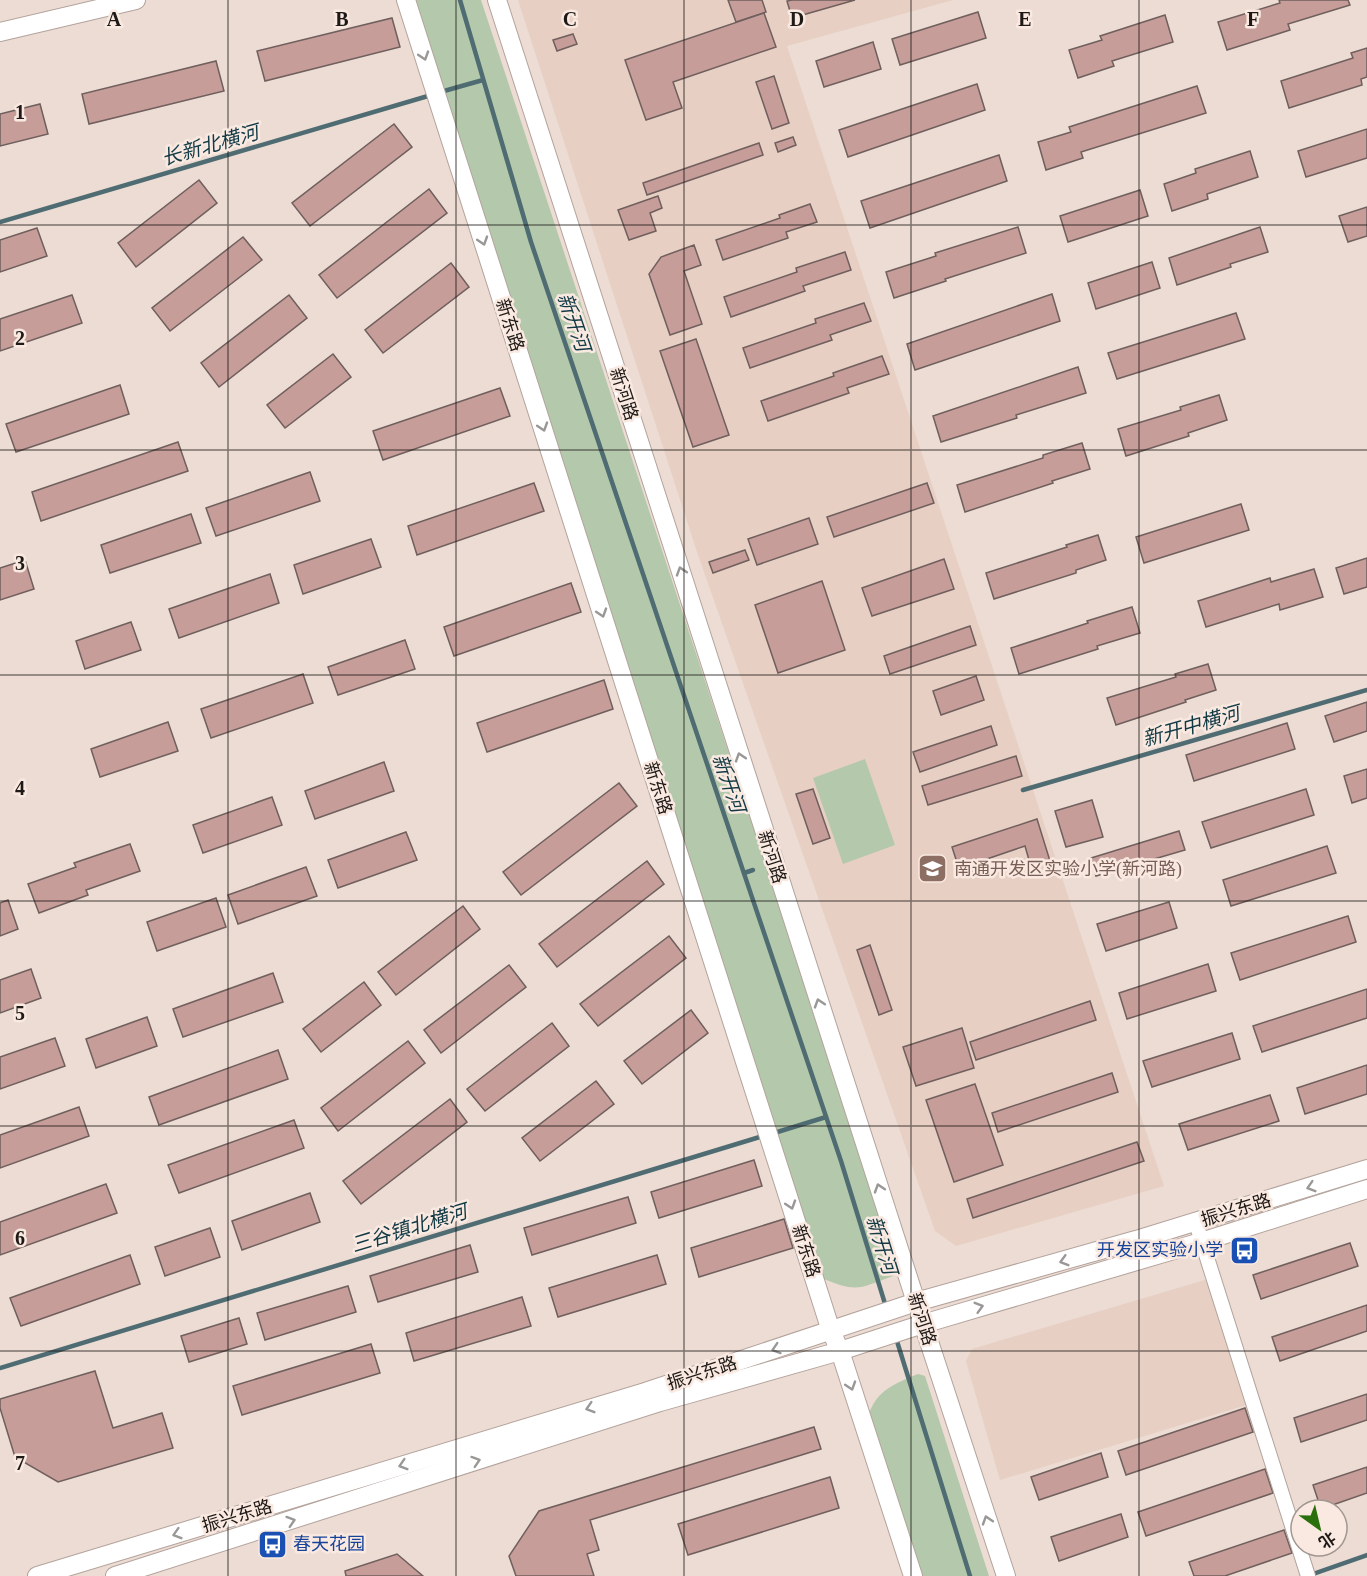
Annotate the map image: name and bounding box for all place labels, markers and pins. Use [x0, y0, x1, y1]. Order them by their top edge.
school or university icon: 南通开发区实验小学(新河路) [917, 853, 949, 885]
place label: 南通开发区实验小学(新河路) [954, 859, 1182, 880]
bus stop icon: 开发区实验小学 [1228, 1234, 1260, 1266]
place label: 开发区实验小学 [1097, 1240, 1223, 1260]
bus stop icon: 春天花园 [256, 1528, 288, 1560]
place label: 春天花园 [293, 1534, 365, 1554]

